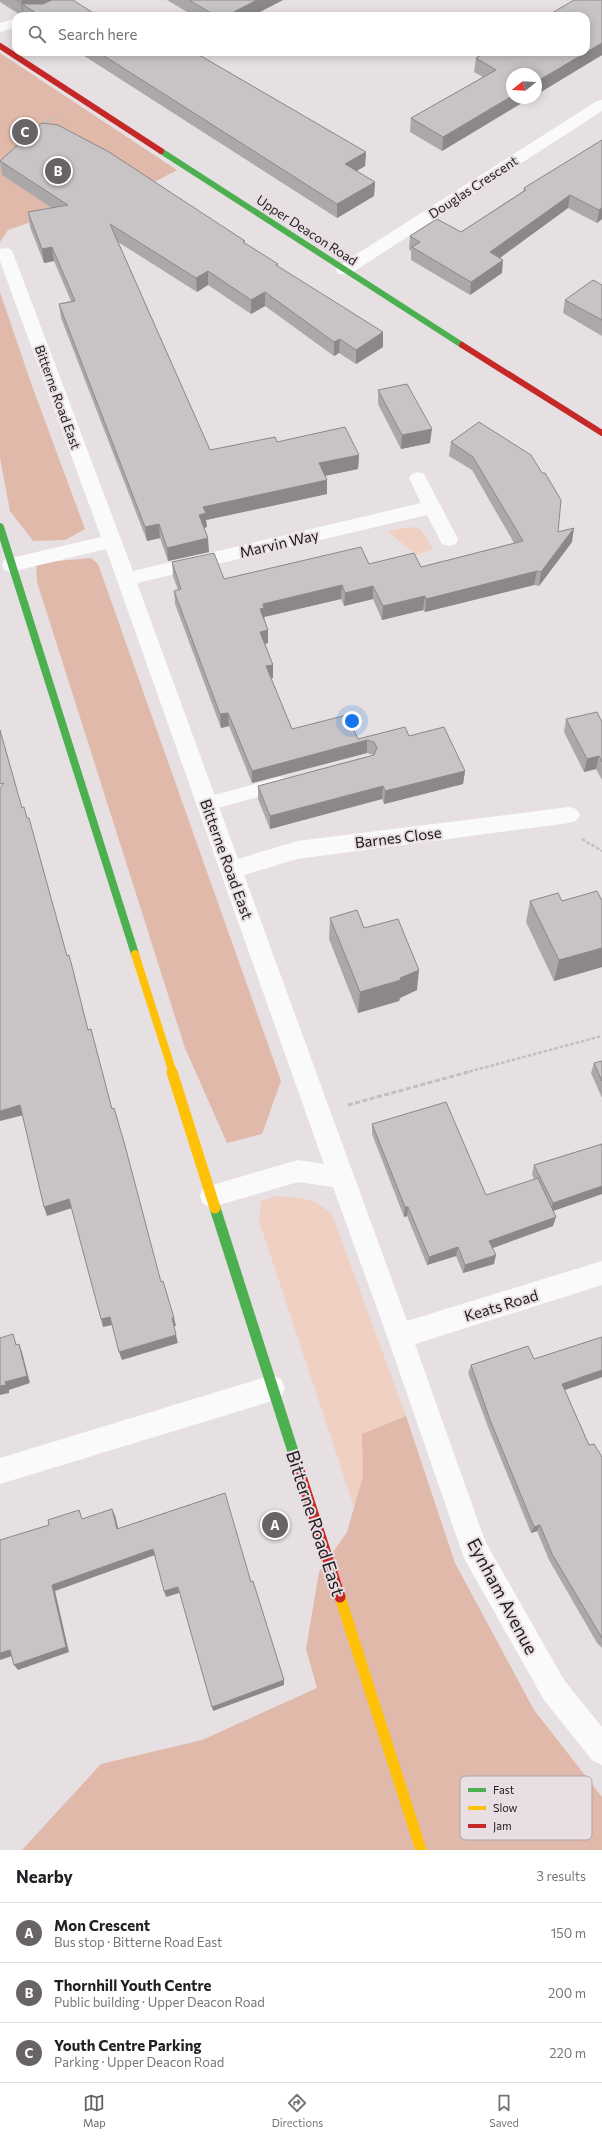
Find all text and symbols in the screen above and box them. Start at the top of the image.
search box [12,12,590,56]
icon: search [26,23,48,45]
text: Search here [58,25,137,43]
north arrow [506,68,542,104]
pin: C [12,117,38,147]
street label: Douglas Crescent [426,152,520,222]
pin: B [45,156,71,186]
street label: Upper Deacon Road [254,191,360,269]
street label: Bitterne Road East [32,343,84,451]
street label: Marvin Way [238,525,321,561]
your location [342,711,362,731]
street label: Bitterne Road East [197,796,257,922]
street label: Barnes Close [354,823,443,851]
street label: Keats Road [462,1285,540,1325]
street label: Bitterne Road East [282,1447,350,1599]
pin: A [262,1510,288,1540]
street label: Eynham Avenue [463,1534,543,1658]
legend [460,1776,592,1840]
text: Fast [493,1783,515,1796]
text: Slow [493,1801,518,1814]
text: Jam [493,1819,512,1833]
text: Nearby [16,1866,73,1887]
text: 3 results [537,1868,586,1884]
text: Mon Crescent [54,1916,150,1934]
text: A [24,1925,34,1941]
text: 150 m [551,1925,586,1941]
text: Bus stop · Bitterne Road East [54,1934,222,1950]
text: Thornhill Youth Centre [54,1976,211,1994]
text: B [25,1985,33,2001]
text: 200 m [548,1985,586,2001]
text: Public building · Upper Deacon Road [54,1994,265,2010]
text: Youth Centre Parking [54,2036,202,2054]
text: C [25,2045,33,2061]
text: 220 m [549,2045,586,2061]
text: Parking · Upper Deacon Road [54,2054,224,2070]
tab: Map [83,2092,106,2129]
tab: Directions [272,2092,323,2129]
tab: Saved [489,2092,519,2129]

